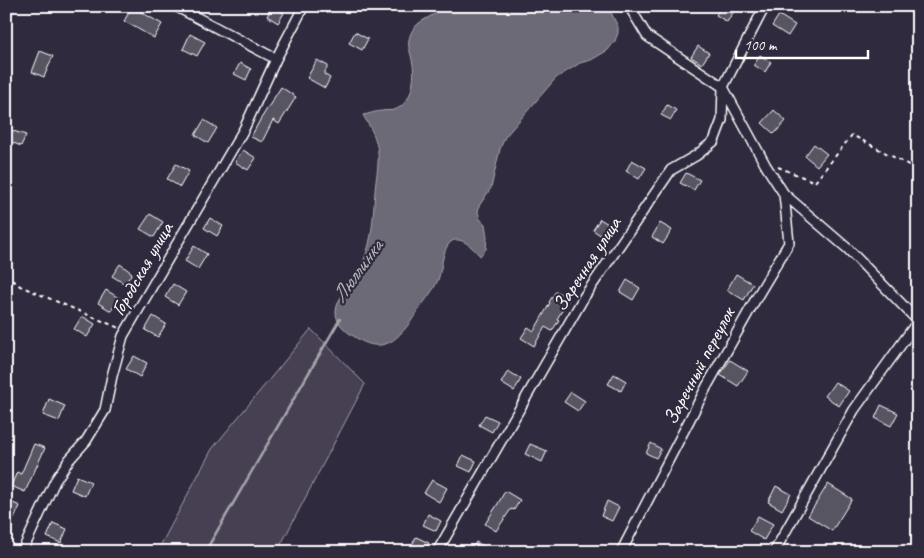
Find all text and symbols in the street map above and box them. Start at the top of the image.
scale bar [736,28,869,60]
text: 100 m [744,36,778,55]
street label: Заречная улица [547,211,627,316]
street label: Городская улица [105,217,179,320]
water label: Люллинка [325,233,390,308]
street label: Заречный переулок [658,302,741,429]

